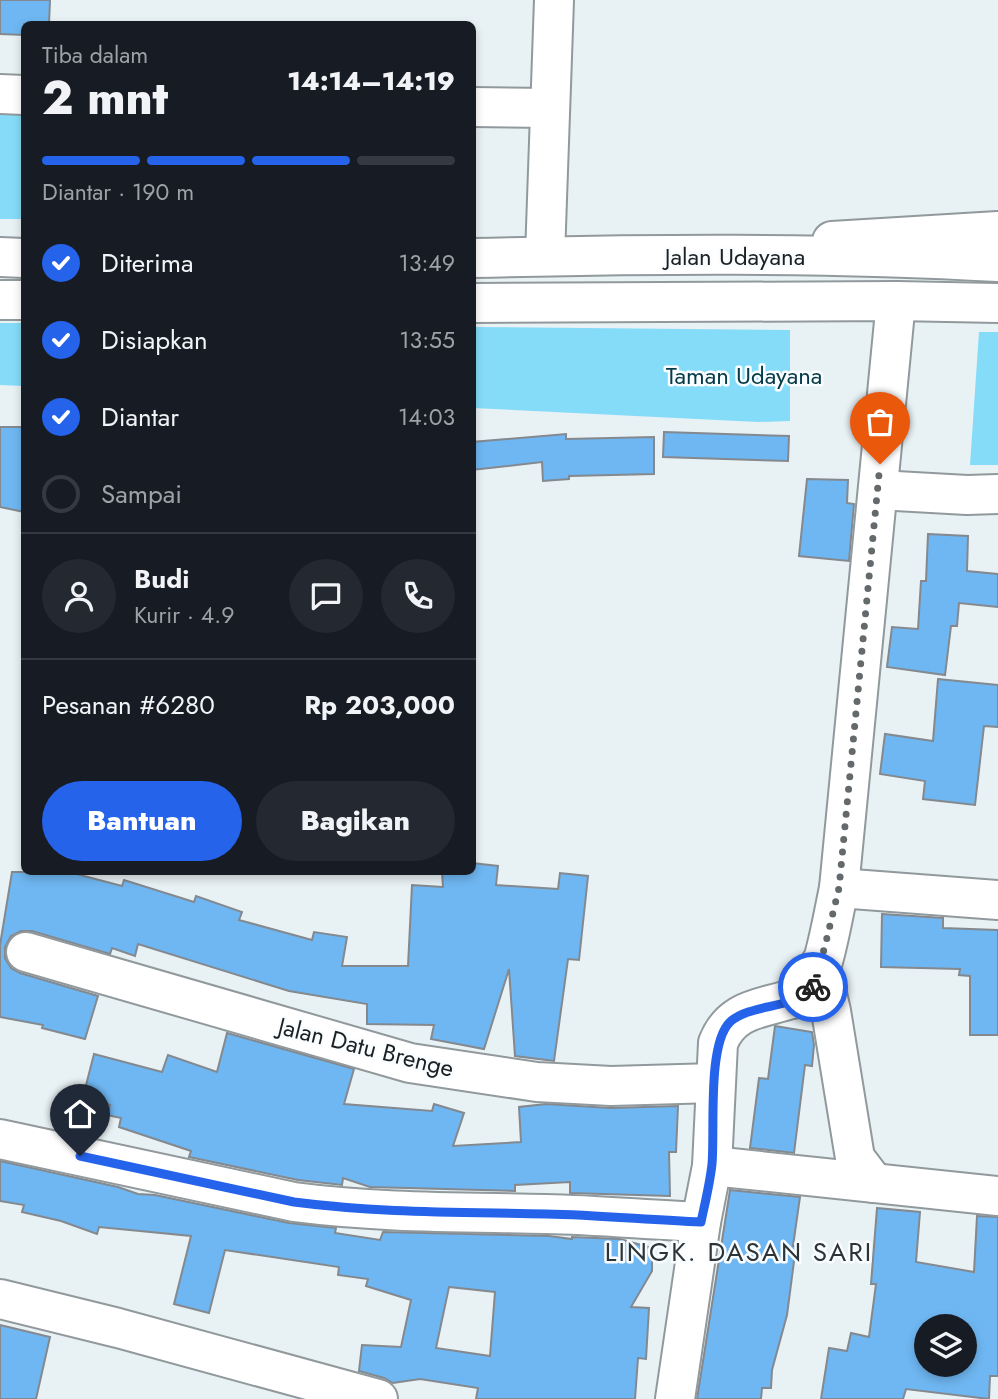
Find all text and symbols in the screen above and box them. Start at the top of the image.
text: Tiba dalam [42,38,148,72]
text: 14:14–14:19 [287,62,455,100]
text: 2 mnt [42,65,168,131]
text: Diantar · 190 m [42,175,194,209]
street label: Jalan Udayana [662,239,805,274]
icon: check [42,244,80,282]
text: Diterima [101,244,194,282]
text: 13:49 [399,246,455,280]
icon: check [42,321,80,359]
text: Disiapkan [101,321,208,359]
text: 13:55 [399,323,455,357]
park label: Taman Udayana [666,358,822,393]
pin [850,392,910,464]
icon: check [42,398,80,436]
text: Diantar [101,398,179,436]
text: 14:03 [398,400,455,434]
icon: bag [861,403,899,441]
text: Sampai [101,475,182,513]
button: person [42,559,116,633]
button: chat [289,559,363,633]
button: phone [381,559,455,633]
text: Budi [134,560,189,598]
text: Kurir · 4.9 [134,598,234,632]
text: Pesanan #6280 [42,686,215,724]
text: Rp 203,000 [304,686,455,724]
button: Bantuan [42,781,242,861]
button: Bagikan [256,781,455,861]
courier [778,952,848,1022]
icon: bike [794,968,832,1006]
street label: Jalan Datu Brenge [272,1008,457,1086]
pin [50,1084,110,1156]
icon: home [61,1095,99,1133]
district label: LINGK. DASAN SARI [605,1233,873,1271]
map controls [914,1314,977,1377]
button: layers [914,1314,977,1377]

